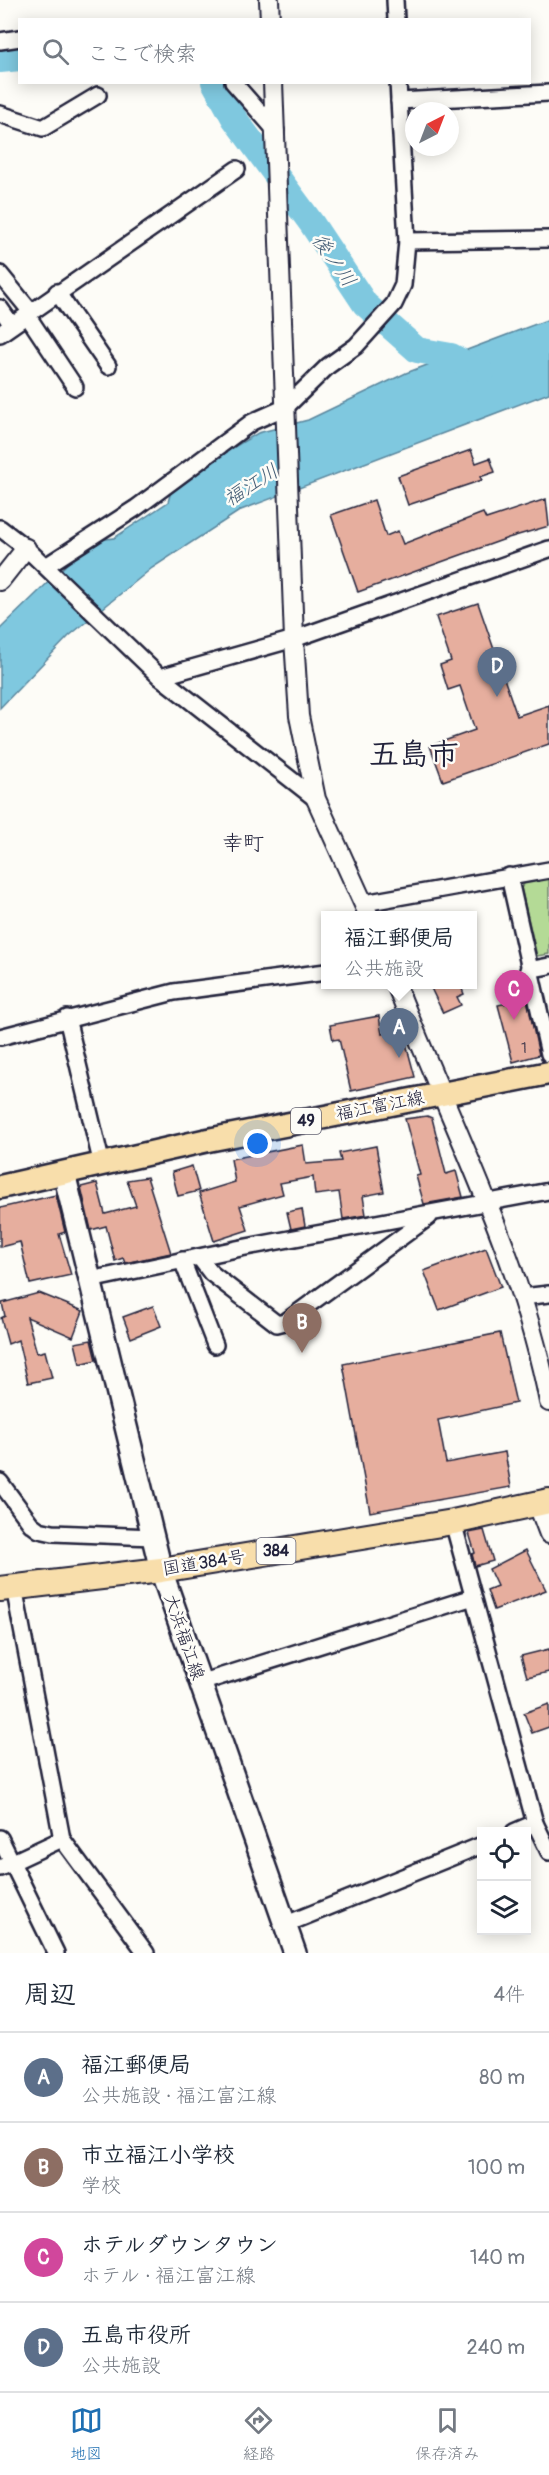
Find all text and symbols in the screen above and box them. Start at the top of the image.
search box [18,18,531,84]
icon: search [39,35,72,68]
text: ここで検索 [87,40,197,68]
north arrow [405,102,459,156]
water label: 後ノ川 [307,228,361,292]
water label: 福江川 [219,459,283,511]
pin: D [478,648,516,697]
district label: 五島市 [369,736,459,773]
district label: 幸町 [222,830,264,857]
popup [321,911,477,989]
text: 福江郵便局 [344,924,454,952]
text: 公共施設 [344,956,424,981]
pin: C [494,970,534,1020]
pin: A [380,1008,418,1058]
house number: 1 [521,1039,527,1058]
street label: 福江富江線 [334,1086,426,1126]
road number: 49 [291,1108,321,1134]
your location [243,1129,272,1158]
pin: B [282,1304,322,1353]
road number: 384 [256,1538,296,1564]
street label: 国道384号 [161,1545,247,1581]
street label: 大浜福江線 [158,1591,210,1683]
map controls [477,1827,531,1935]
button: locate [477,1827,531,1881]
button: layers [477,1881,531,1935]
text: 周辺 [24,1979,76,2011]
text: 4件 [493,1982,525,2007]
text: 福江郵便局 [81,2051,191,2079]
text: A [37,2065,50,2090]
text: 80 m [479,2065,525,2090]
text: 公共施設 · 福江富江線 [81,2083,276,2108]
text: 市立福江小学校 [81,2141,235,2169]
text: B [38,2155,49,2180]
text: 100 m [468,2155,525,2180]
text: 学校 [81,2173,121,2198]
text: ホテルダウンタウン [81,2231,278,2259]
text: C [37,2245,50,2270]
text: 140 m [470,2245,525,2270]
text: ホテル · 福江富江線 [81,2263,255,2288]
text: 五島市役所 [81,2321,191,2349]
text: D [37,2335,50,2360]
text: 240 m [466,2335,525,2360]
text: 公共施設 [81,2353,161,2378]
tab: 地図 [70,2404,103,2464]
tab: 経路 [242,2404,275,2464]
tab: 保存済み [415,2404,479,2464]

